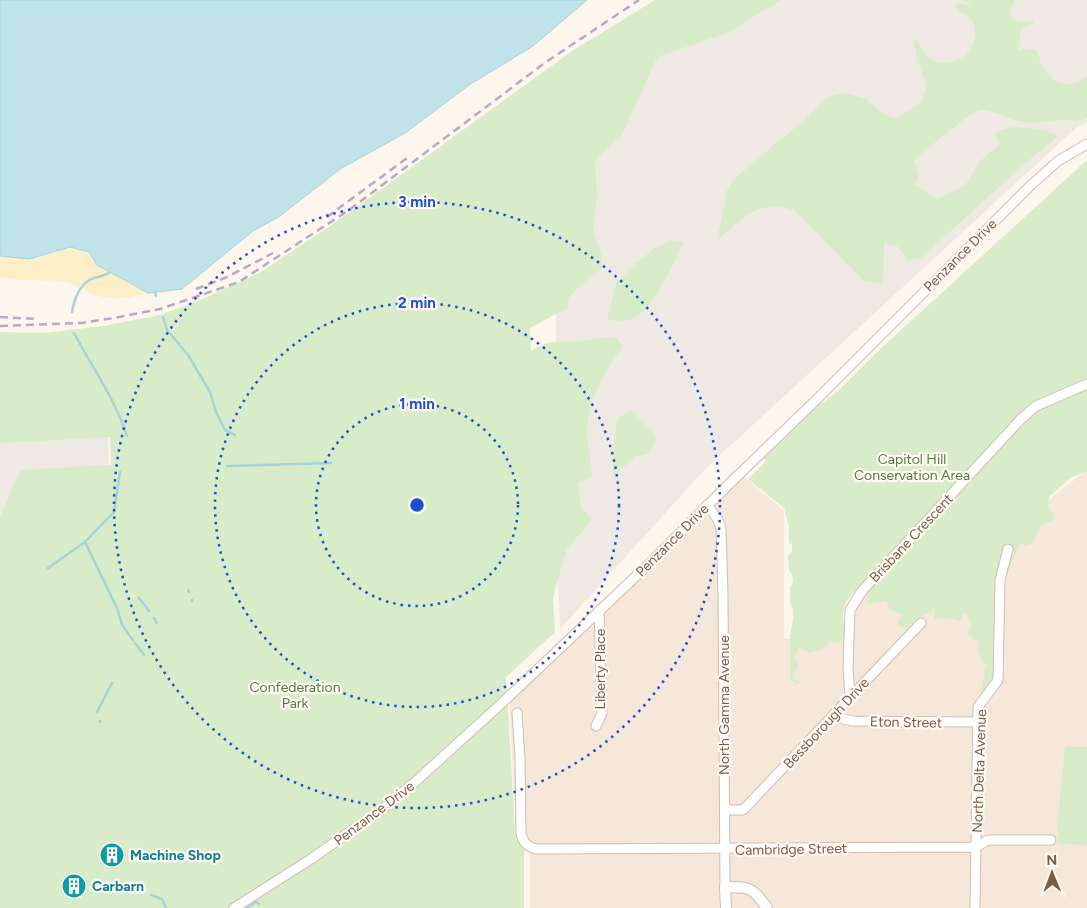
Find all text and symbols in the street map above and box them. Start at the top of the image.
text: 3 min [398,193,436,211]
street label: Penzance Drive [920,215,1001,295]
text: 2 min [398,294,436,312]
text: 1 min [399,395,435,413]
park label: Capitol Hill Conservation Area [854,451,970,484]
street label: Brisbane Crescent [866,491,957,586]
centre of rings [408,496,426,514]
street label: Penzance Drive [632,500,713,580]
street label: Liberty Place [592,628,609,709]
street label: North Gamma Avenue [716,635,733,775]
street label: Bessborough Drive [780,674,873,772]
park label: Confederation Park [250,679,341,712]
street label: North Delta Avenue [969,709,990,833]
street label: Eton Street [870,713,942,732]
street label: Penzance Drive [331,777,418,849]
street label: Cambridge Street [735,840,847,859]
building icon: Machine Shop [99,842,125,868]
place label: Machine Shop [130,847,221,864]
north arrow [1027,848,1077,898]
text: N [1046,852,1057,869]
building icon: Carbarn [61,873,87,899]
place label: Carbarn [92,878,144,895]

